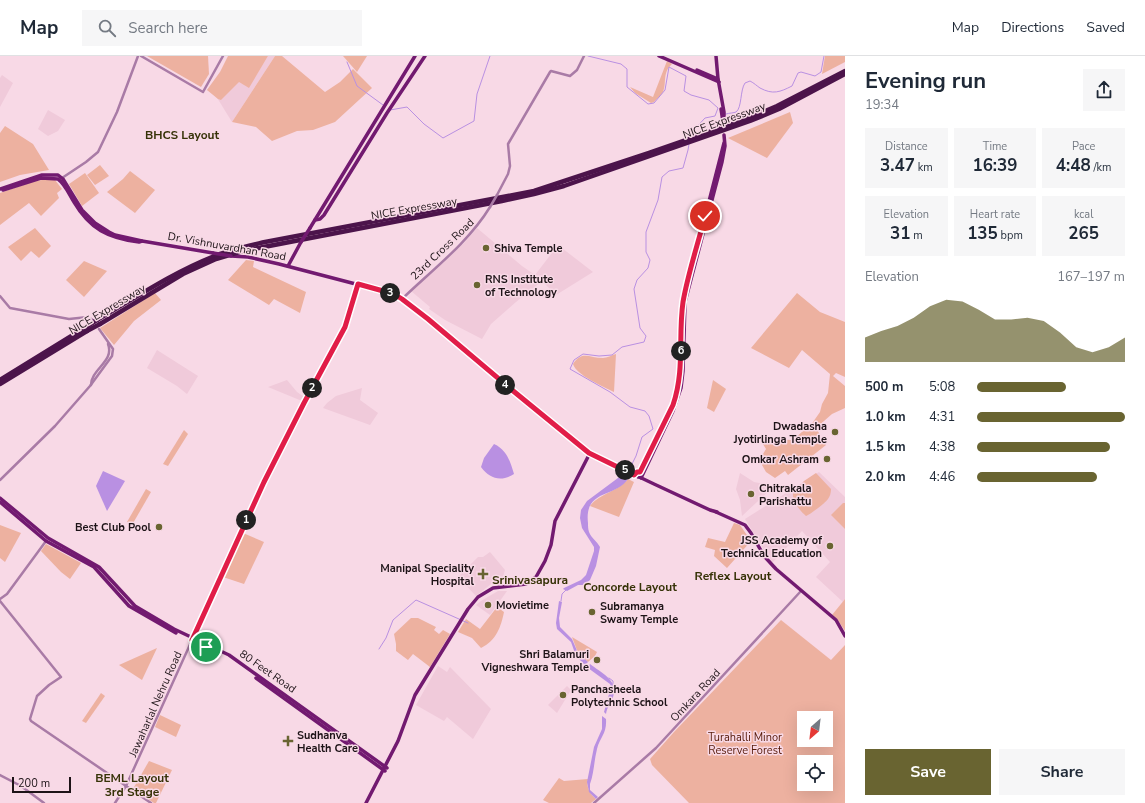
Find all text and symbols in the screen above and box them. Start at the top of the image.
search box [82,10,362,46]
text: Map [20,15,58,41]
icon: search [96,17,118,39]
text: Search here [128,18,208,38]
text: Map [952,18,979,37]
text: Directions [1001,18,1064,37]
text: Saved [1086,18,1125,37]
text: Evening run [865,66,986,96]
button: share [1083,69,1125,111]
text: 19:34 [865,96,899,114]
street label: NICE Expressway [681,98,768,142]
district label: BHCS Layout [145,127,219,143]
text: Distance [885,139,928,154]
text: Time [983,139,1007,154]
text: Pace [1072,139,1095,154]
text: 3.47 [880,154,915,177]
text: 16:39 [972,154,1018,177]
text: 4:48 [1056,154,1091,177]
text: km [915,160,933,175]
text: /km [1091,160,1111,175]
street label: NICE Expressway [370,193,459,223]
pin [688,199,722,233]
icon: check [694,205,716,227]
text: Elevation [884,207,929,222]
text: Heart rate [970,207,1020,222]
text: kcal [1074,207,1093,222]
street label: 23rd Cross Road [407,215,477,283]
text: 31 [890,222,910,245]
text: 135 [967,222,998,245]
text: 265 [1068,222,1099,245]
text: m [910,228,923,243]
text: bpm [998,228,1023,243]
street label: Dr. Vishnuvardhan Road [167,229,287,264]
place label: Shiva Temple [494,241,562,256]
marker: Shiva Temple [481,243,491,253]
text: Elevation [865,268,919,286]
text: 167–197 m [1057,268,1125,286]
place label: RNS Institute of Technology [485,272,557,300]
street label: NICE Expressway [66,280,149,338]
marker: RNS Institute of Technology [472,280,482,290]
pin: 3 [380,283,400,303]
text: 3 [387,285,393,300]
pin: 6 [671,341,691,361]
text: 6 [678,343,684,358]
pin: 4 [495,375,515,395]
text: 4 [502,377,508,392]
pin: 2 [302,378,322,398]
text: 500 m [865,378,903,396]
text: 5:08 [929,378,955,396]
text: 2 [309,380,315,395]
text: 1.0 km [865,408,906,426]
text: 4:31 [929,408,955,426]
place label: Dwadasha Jyotirlinga Temple [733,419,827,447]
marker: Dwadasha Jyotirlinga Temple [830,427,840,437]
text: 1.5 km [865,438,906,456]
text: 4:38 [929,438,955,456]
place label: Omkar Ashram [742,452,819,467]
marker: Omkar Ashram [822,454,832,464]
pin: 5 [615,460,635,480]
text: 5 [622,462,628,477]
text: 2.0 km [865,468,906,486]
text: 4:46 [929,468,955,486]
place label: Chitrakala Parishattu [759,481,812,509]
marker: Chitrakala Parishattu [746,489,756,499]
pin: 1 [236,510,256,530]
text: 1 [243,512,249,527]
place label: Best Club Pool [75,520,151,535]
marker: Best Club Pool [154,522,164,532]
place label: JSS Academy of Technical Education [721,533,823,561]
marker: JSS Academy of Technical Education [825,541,835,551]
place label: Manipal Speciality Hospital [380,561,474,589]
marker: Manipal Speciality Hospital [477,568,489,580]
district label: Reflex Layout [695,568,772,584]
district label: Srinivasapura [492,572,568,588]
district label: Concorde Layout [583,579,677,595]
place label: Movietime [496,598,549,613]
place label: Subramanya Swamy Temple [600,599,678,627]
marker: Movietime [483,600,493,610]
marker: Subramanya Swamy Temple [587,607,597,617]
pin [189,630,223,664]
icon: arrive [195,636,217,658]
street label: 80 Feet Road [236,646,299,696]
place label: Shri Balamuri Vigneshwara Temple [480,647,589,675]
street label: Jawaharlal Nehru Road [125,649,186,760]
marker: Shri Balamuri Vigneshwara Temple [592,655,602,665]
street label: Omkara Road [667,666,724,725]
place label: Panchasheela Polytechnic School [571,682,668,710]
marker: Panchasheela Polytechnic School [558,690,568,700]
north arrow [797,711,833,747]
map controls [797,711,833,791]
place label: Sudhanva Health Care [297,728,358,756]
park label: Turahalli Minor Reserve Forest [708,730,782,758]
marker: Sudhanva Health Care [282,735,294,747]
button: Save [865,749,991,795]
button: Share [999,749,1125,795]
button: locate [797,755,833,791]
district label: BEML Layout 3rd Stage [95,770,169,800]
scale bar [12,775,71,794]
text: 200 m [18,776,50,791]

